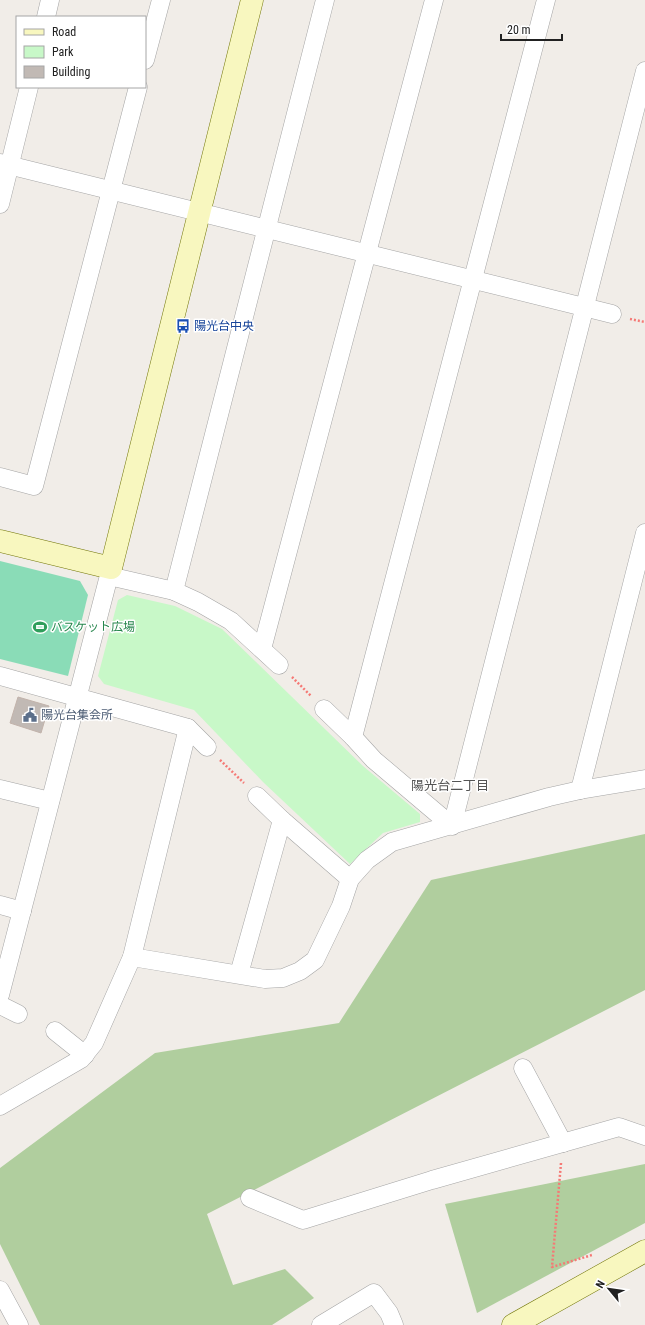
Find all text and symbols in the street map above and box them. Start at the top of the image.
legend [16,16,146,88]
scale bar [501,16,562,42]
text: 20 m [507,23,531,37]
text: Road [52,25,76,39]
text: Park [52,45,74,59]
text: Building [52,65,90,79]
bus stop icon: 陽光台中央 [175,318,191,334]
place label: 陽光台中央 [194,319,254,333]
sports icon: バスケット広場 [32,619,48,635]
place label: バスケット広場 [51,620,135,634]
public building icon: 陽光台集会所 [22,707,38,723]
place label: 陽光台集会所 [41,708,113,722]
district label: 陽光台二丁目 [411,778,489,793]
north arrow [589,1269,629,1309]
text: N [593,1278,608,1290]

